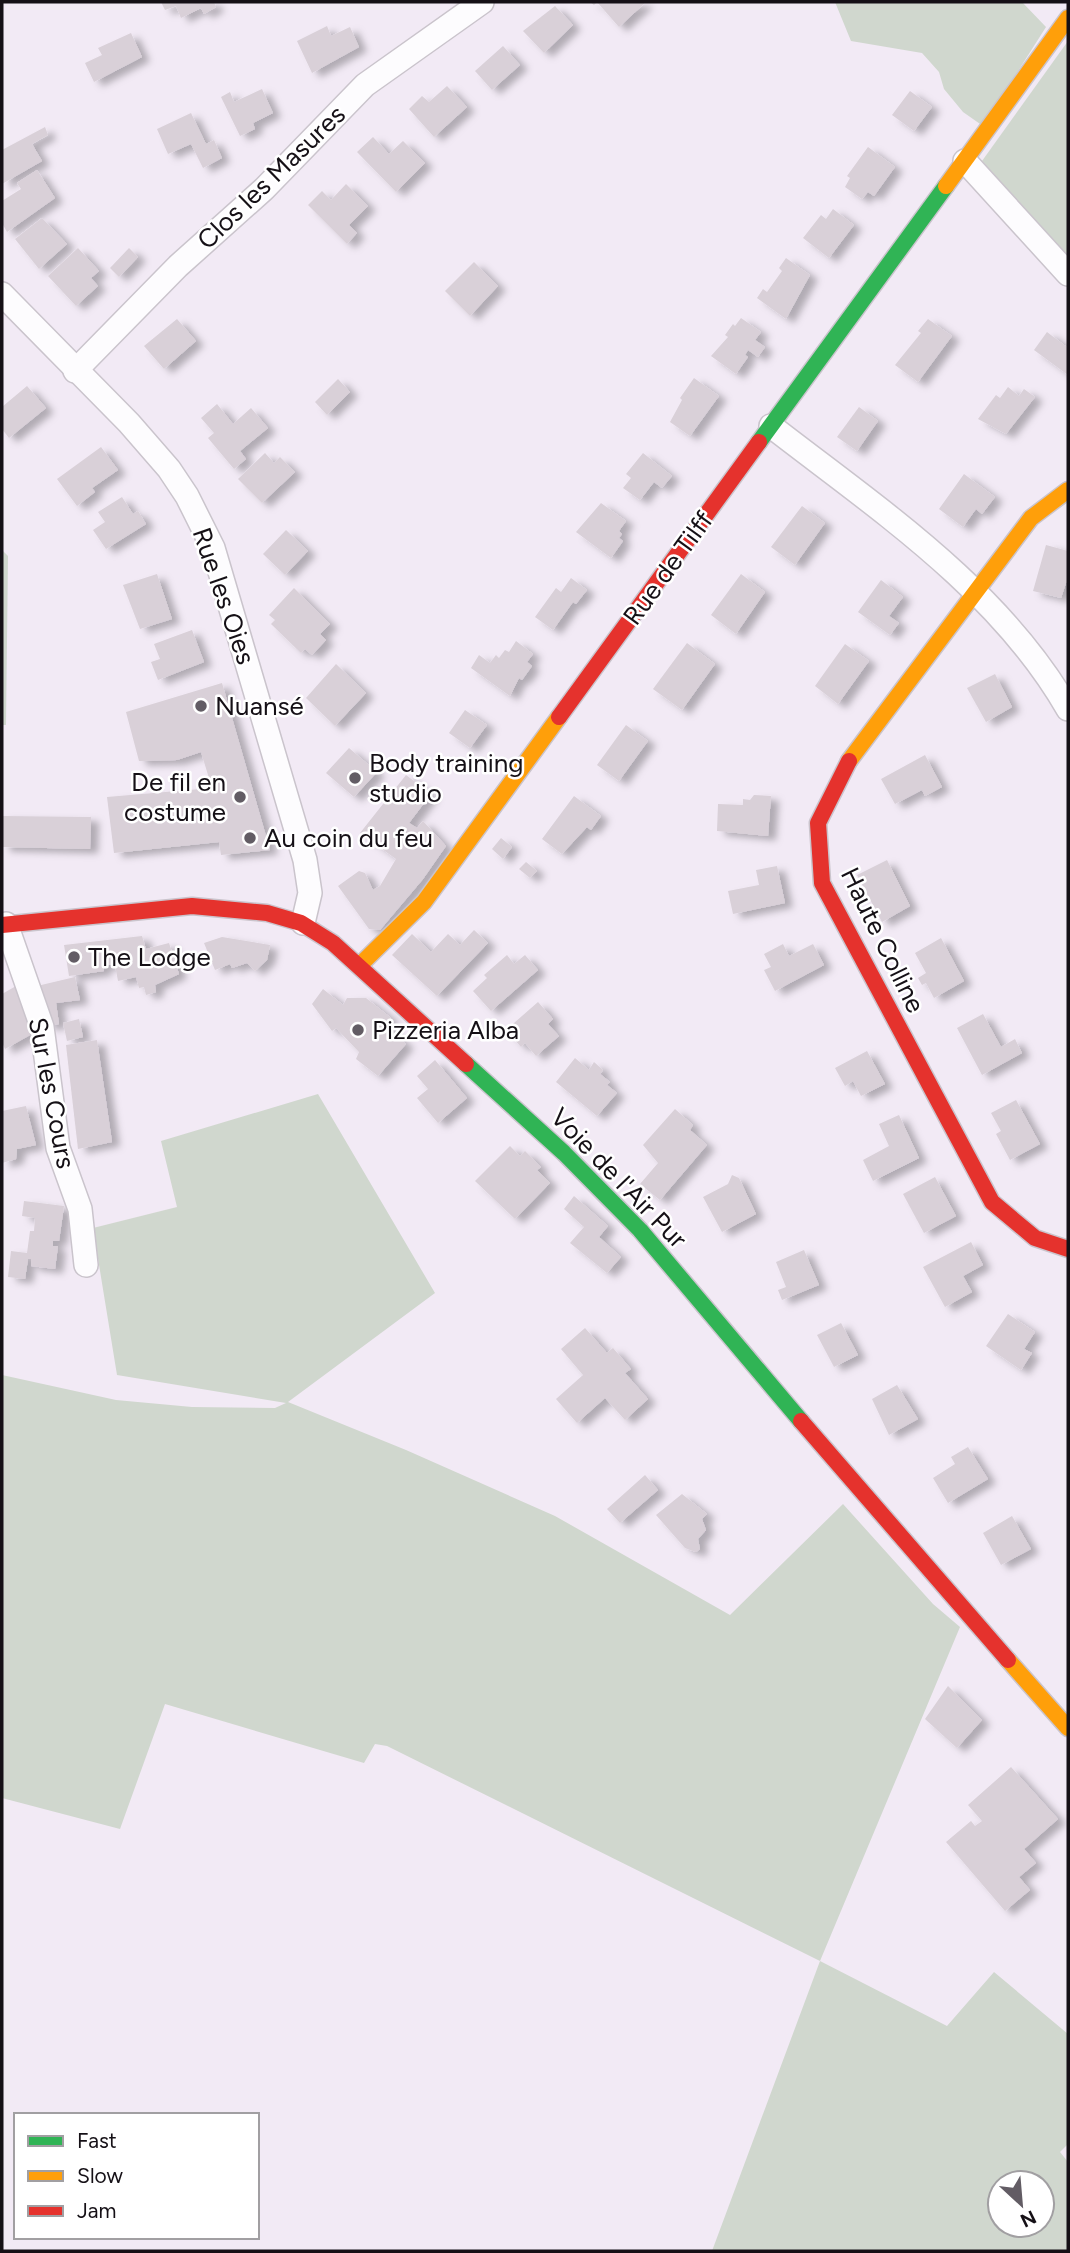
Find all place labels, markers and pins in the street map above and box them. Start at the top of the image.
place label: Nuansé [215,690,304,722]
marker: Nuansé [193,698,209,714]
place label: Body training studio [369,747,524,809]
place label: De fil en costume [124,766,226,828]
marker: Body training studio [347,770,363,786]
marker: De fil en costume [232,789,248,805]
place label: Au coin du feu [264,822,433,854]
marker: Au coin du feu [242,830,258,846]
place label: The Lodge [88,941,211,973]
marker: The Lodge [66,949,82,965]
place label: Pizzeria Alba [372,1014,519,1046]
marker: Pizzeria Alba [350,1022,366,1038]

